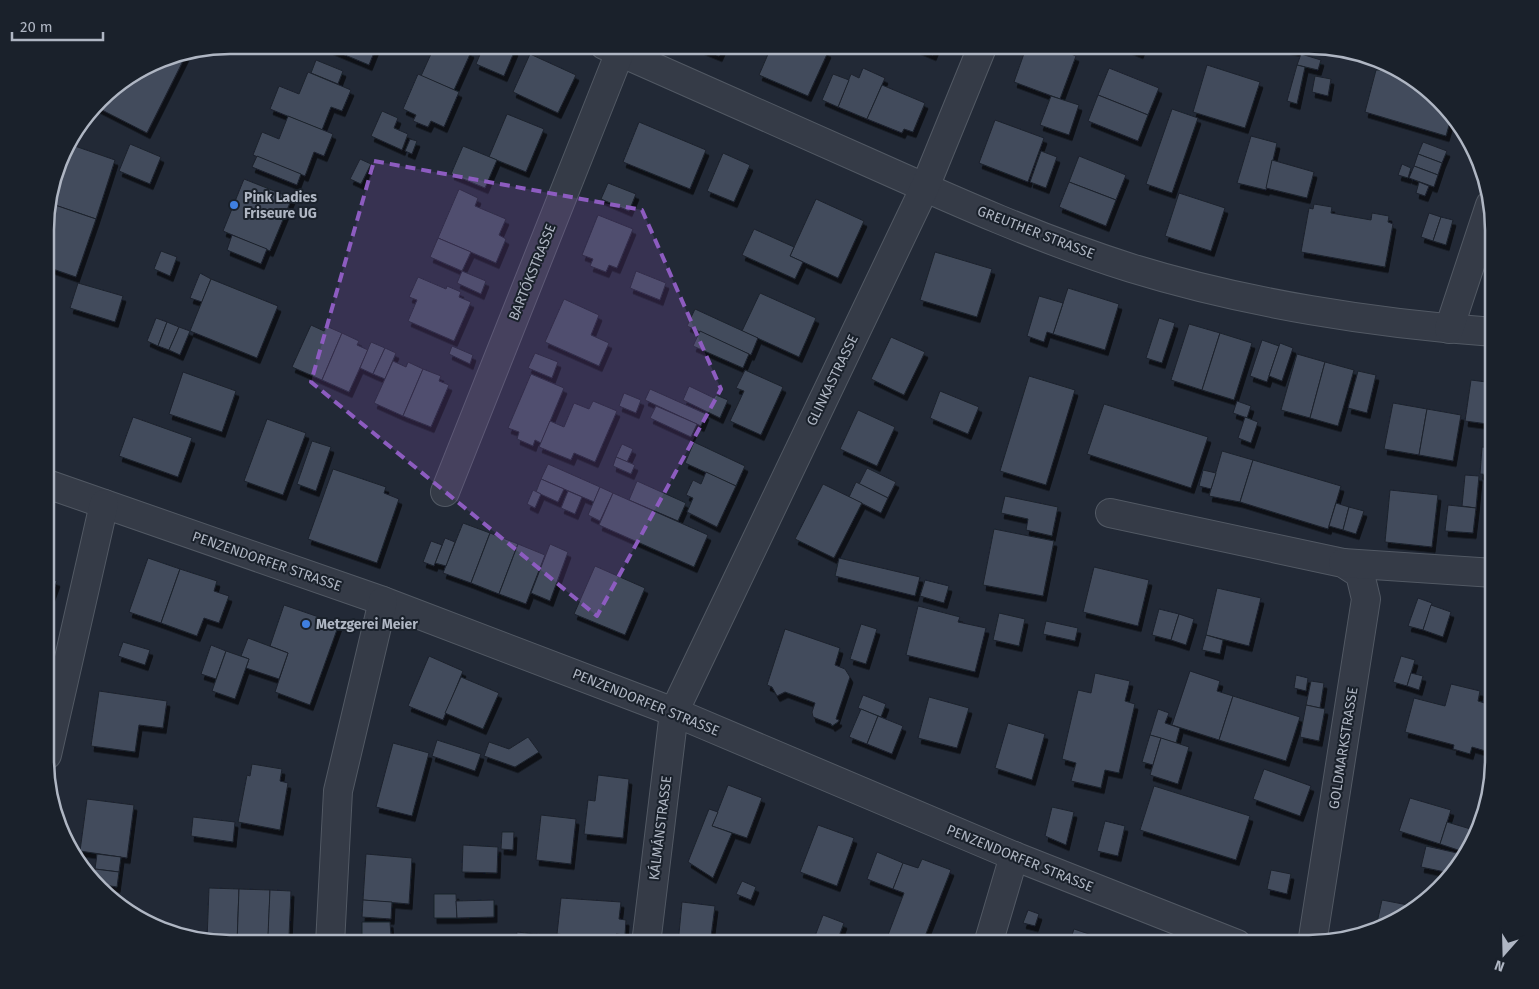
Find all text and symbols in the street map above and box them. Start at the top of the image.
scale bar [12,10,104,42]
text: 20 m [20,18,53,36]
place label: Pink Ladies Friseure UG [244,189,317,222]
marker: Pink Ladies Friseure UG [228,199,240,211]
street label: GREUTHER STRASSE [975,202,1097,263]
street label: BARTÓKSTRASSE [504,221,560,323]
street label: GLINKASTRASSE [803,332,862,429]
street label: PENZENDORFER STRASSE [190,528,344,595]
place label: Metzgerei Meier [316,616,418,633]
marker: Metzgerei Meier [300,618,312,630]
street label: PENZENDORFER STRASSE [570,665,722,740]
street label: GOLDMARKSTRASSE [1325,686,1362,810]
street label: KÁLMÁNSTRASSE [645,775,675,881]
street label: PENZENDORFER STRASSE [944,821,1096,896]
north arrow [1479,929,1529,979]
text: N [1492,956,1507,975]

